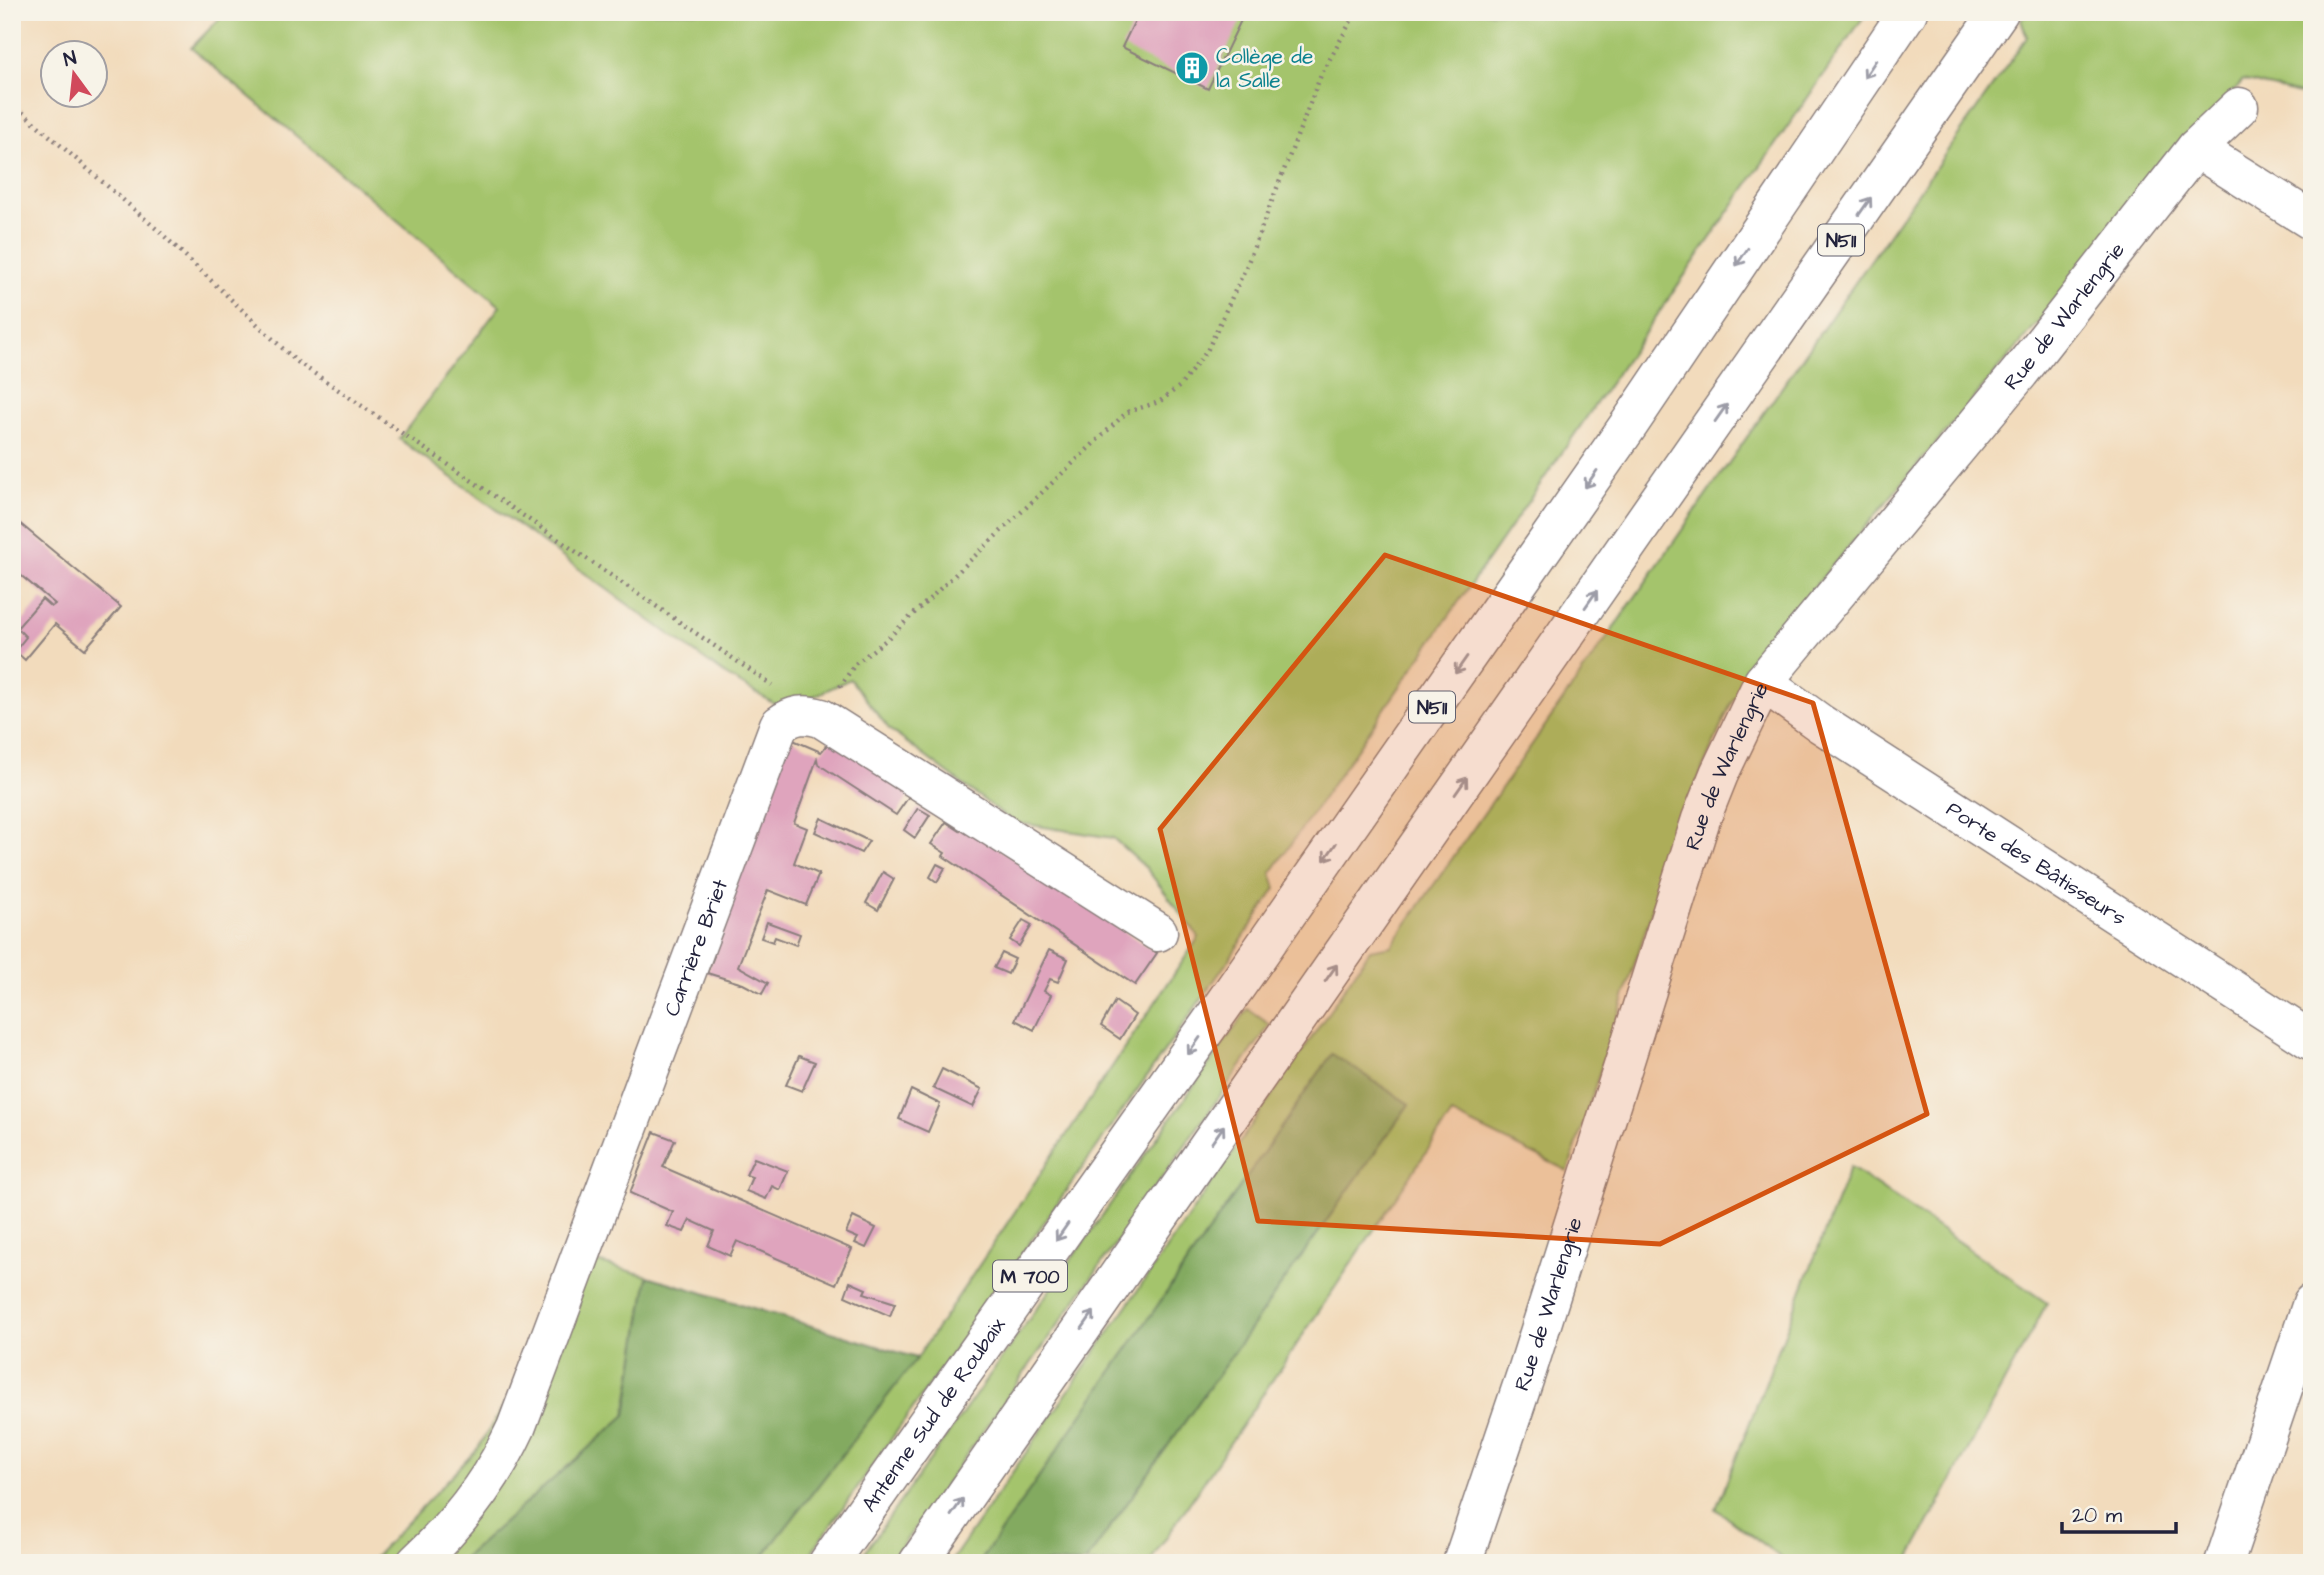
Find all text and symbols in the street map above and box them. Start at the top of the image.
north arrow [38,38,108,108]
place label: Collège de la Salle [1216,42,1313,95]
text: N [61,44,79,74]
building icon: Collège de la Salle [1173,49,1211,87]
one-way arrow [1863,59,1877,78]
one-way arrow [1858,196,1872,216]
road number: N511 [1818,224,1864,256]
street label: Rue de Warlengrie [1997,236,2132,396]
one-way arrow [1735,247,1749,266]
one-way arrow [1714,404,1728,423]
one-way arrow [1584,468,1598,488]
one-way arrow [1584,590,1598,609]
one-way arrow [1454,655,1468,674]
street label: Rue de Warlengrie [1678,678,1776,854]
road number: N511 [1409,692,1455,722]
one-way arrow [1454,777,1468,796]
street label: Porte des Bâtisseurs [1941,795,2132,932]
one-way arrow [1323,841,1337,861]
street label: Carrière Briet [657,875,735,1020]
one-way arrow [1324,964,1338,983]
one-way arrow [1186,1036,1201,1055]
one-way arrow [1211,1125,1225,1144]
street label: Rue de Warlengrie [1507,1214,1590,1395]
one-way arrow [1055,1222,1069,1241]
road number: M 700 [993,1260,1067,1292]
one-way arrow [1081,1311,1095,1330]
street label: Antenne Sud de Roubaix [855,1312,1012,1518]
scale bar [2062,1491,2175,1535]
one-way arrow [950,1498,964,1517]
text: 20 m [2072,1501,2123,1530]

